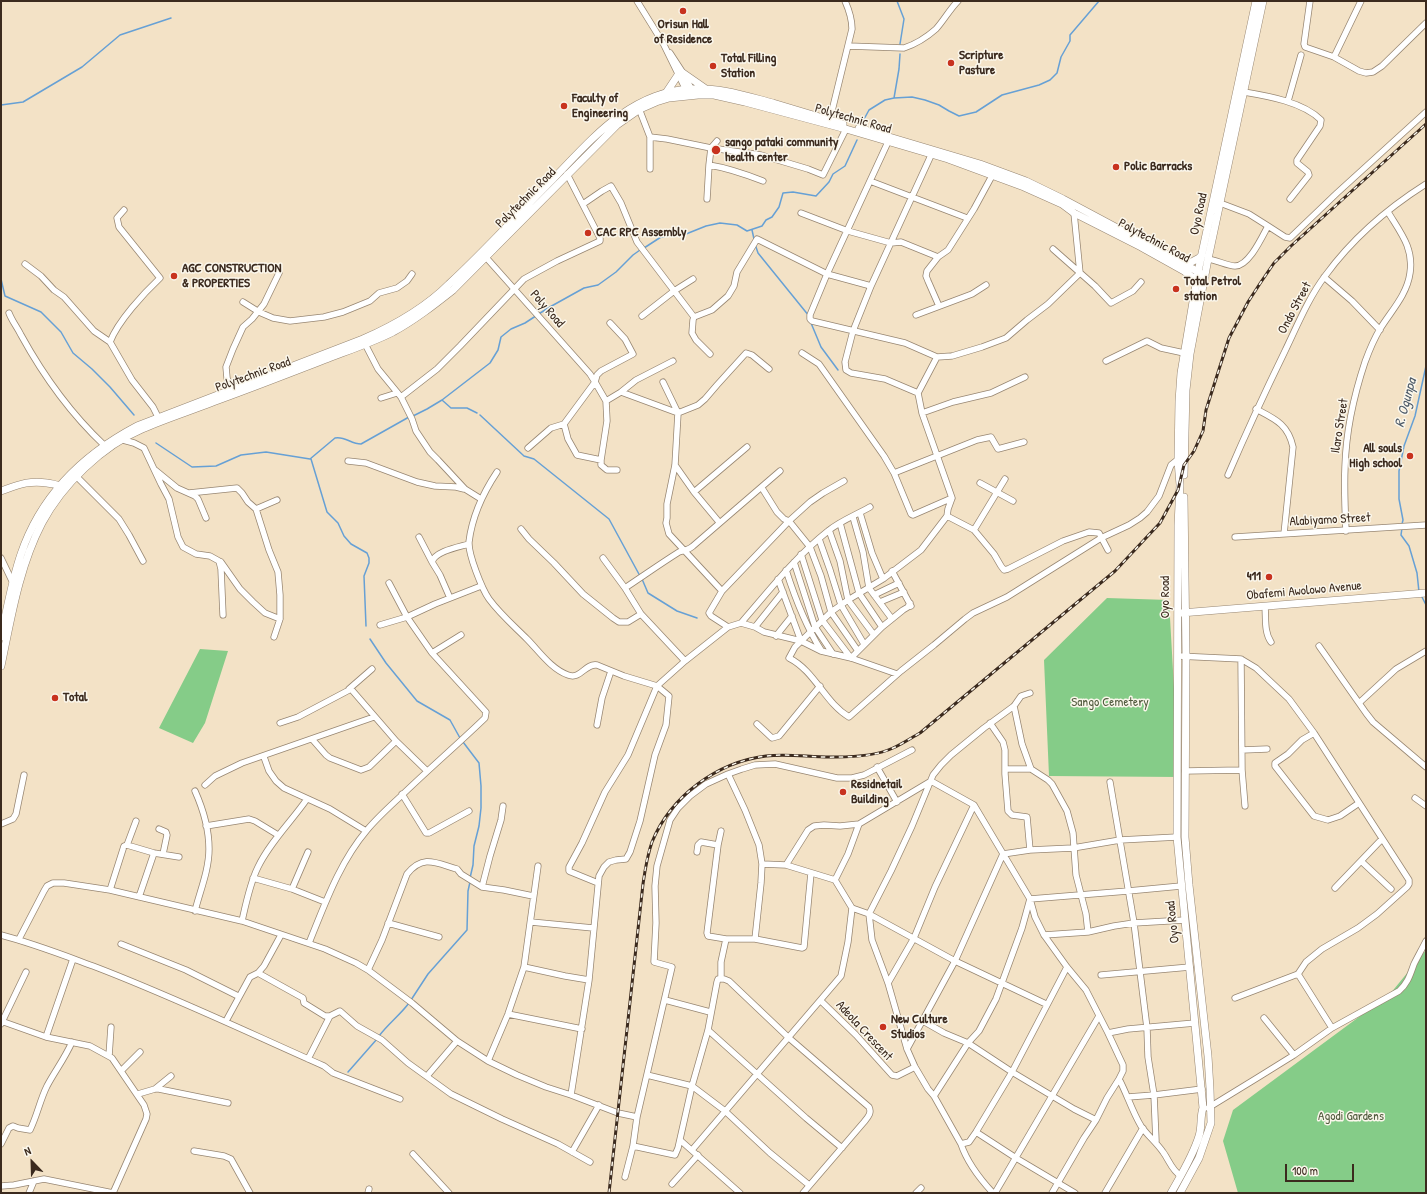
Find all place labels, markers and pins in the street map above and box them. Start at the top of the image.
marker: Orisun Hall of Residence [678,6,688,16]
place label: Orisun Hall of Residence [654,17,712,48]
place label: Scripture Pasture [959,48,1003,79]
place label: Total Filling Station [721,51,776,82]
marker: Scripture Pasture [946,58,956,68]
marker: Total Filling Station [708,61,718,71]
place label: Faculty of Engineering [572,91,628,122]
marker: Faculty of Engineering [559,101,569,111]
place label: sango pataki community health center [725,135,838,166]
marker: sango pataki community health center [710,144,722,156]
place label: Polic Barracks [1124,159,1192,175]
marker: Polic Barracks [1111,162,1121,172]
place label: CAC RPC Assembly [596,225,687,241]
marker: CAC RPC Assembly [583,228,593,238]
place label: AGC CONSTRUCTION & PROPERTIES [182,261,281,292]
marker: AGC CONSTRUCTION & PROPERTIES [169,271,179,281]
place label: Total Petrol station [1184,274,1241,305]
marker: Total Petrol station [1171,284,1181,294]
place label: All souls High school [1349,441,1402,472]
marker: All souls High school [1405,451,1415,461]
place label: 411 [1247,569,1261,585]
marker: 411 [1264,572,1274,582]
place label: Total [63,690,87,706]
marker: Total [50,693,60,703]
place label: Residnetail Building [851,777,902,808]
marker: Residnetail Building [838,787,848,797]
place label: New Culture Studios [891,1012,948,1043]
marker: New Culture Studios [878,1022,888,1032]

